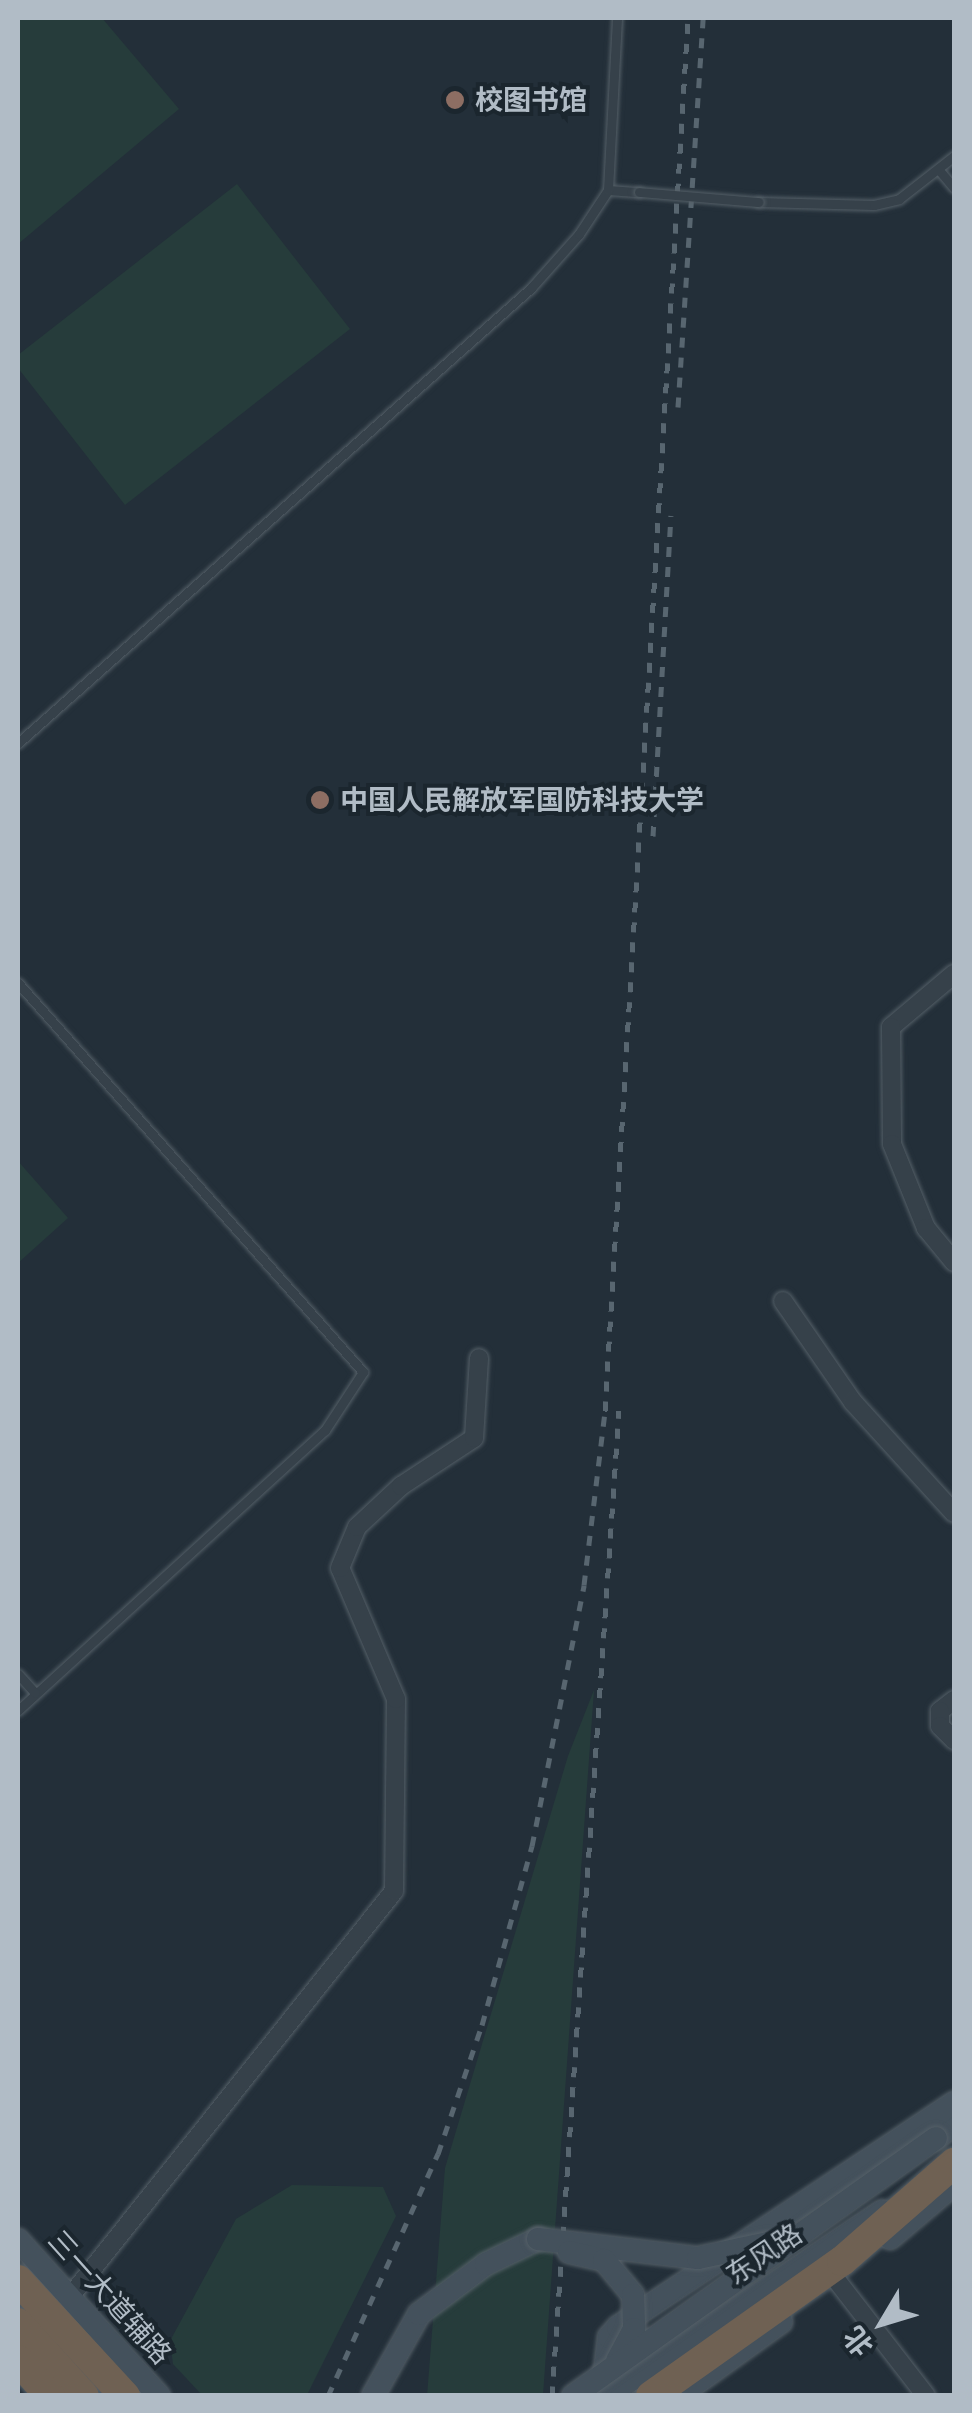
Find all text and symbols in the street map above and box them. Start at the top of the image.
place label: 校图书馆 [475,83,587,117]
marker: 校图书馆 [444,89,466,111]
place label: 中国人民解放军国防科技大学 [340,783,704,817]
marker: 中国人民解放军国防科技大学 [309,789,331,811]
street label: 东风路 [720,2217,808,2291]
street label: 三一大道辅路 [41,2223,179,2371]
north arrow [832,2273,932,2373]
text: 北 [835,2319,881,2364]

